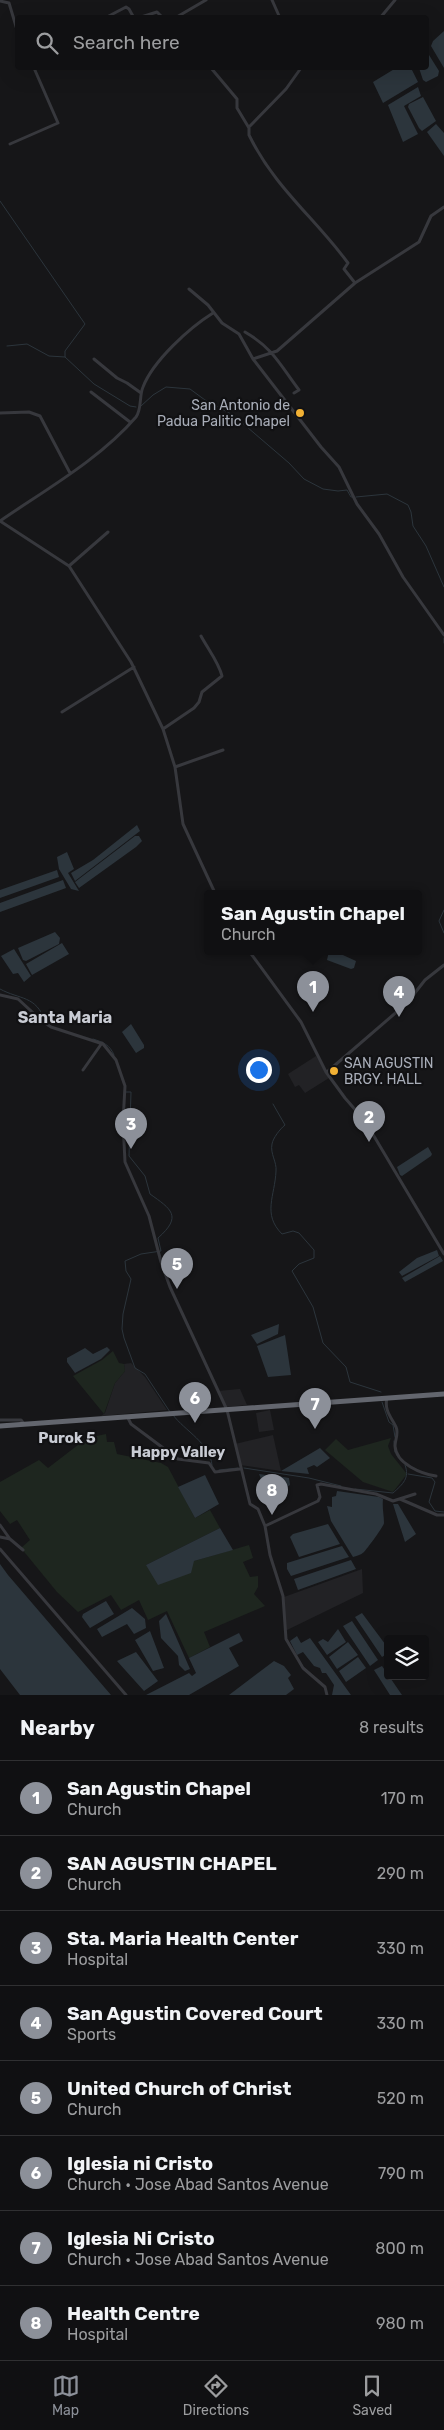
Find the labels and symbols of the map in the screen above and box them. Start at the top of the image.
place label: San Antonio de Padua Palitic Chapel [157,397,290,430]
marker: San Antonio de Padua Palitic Chapel [294,407,306,419]
pin: 1 [297,971,329,1012]
pin: 4 [383,976,415,1017]
district label: Santa Maria [18,1008,112,1027]
place label: SAN AGUSTIN BRGY. HALL [344,1055,434,1088]
your location [246,1057,272,1083]
marker: SAN AGUSTIN BRGY. HALL [328,1065,340,1077]
pin: 2 [353,1101,385,1142]
pin: 3 [115,1108,147,1149]
pin: 5 [161,1248,193,1289]
pin: 6 [179,1382,211,1423]
pin: 7 [299,1388,331,1429]
district label: Purok 5 [38,1429,96,1447]
district label: Happy Valley [131,1443,225,1461]
pin: 8 [256,1474,288,1515]

